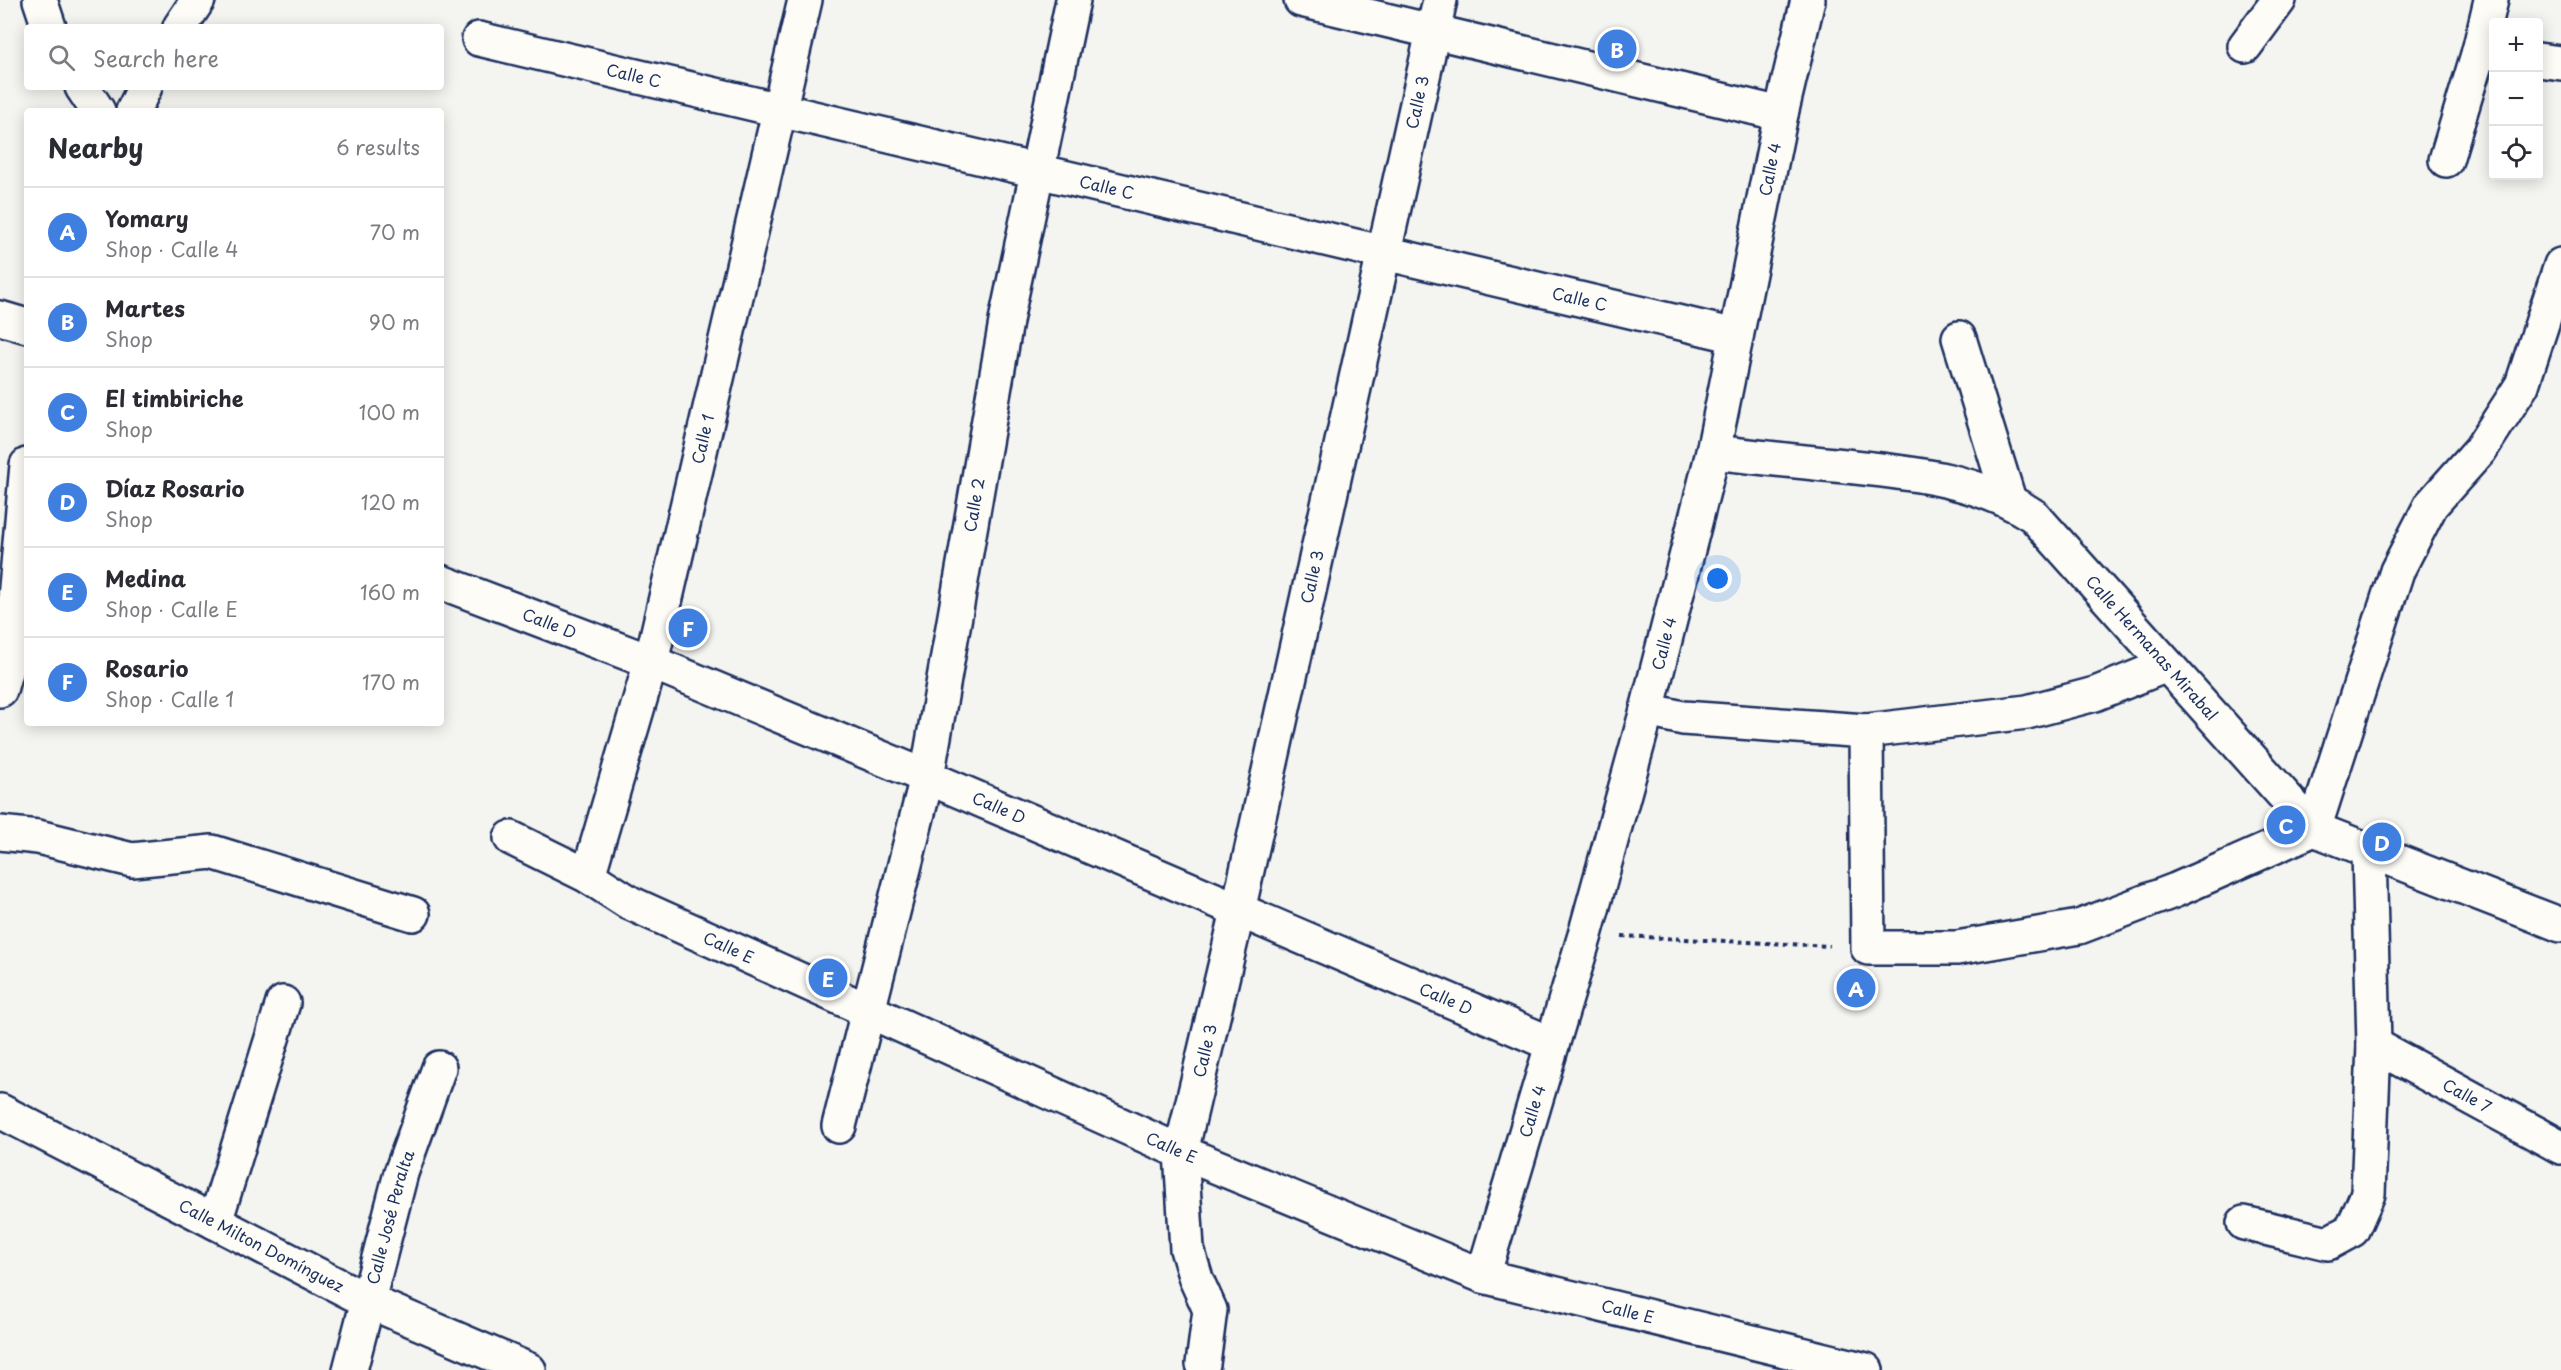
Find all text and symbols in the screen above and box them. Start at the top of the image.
map controls [2489,18,2543,180]
button: + [2489,18,2543,72]
search box [24,24,444,90]
pin: B [1598,26,1636,72]
icon: search [45,41,78,74]
text: Search here [93,41,219,74]
street label: Calle C [604,56,664,93]
button: − [2489,72,2543,126]
street label: Calle 3 [1399,73,1434,131]
button: locate [2489,126,2543,180]
text: Nearby [48,128,143,167]
text: 6 results [336,132,420,162]
street label: Calle 4 [1752,140,1786,198]
street label: Calle C [1077,168,1137,204]
text: Yomary [105,201,189,234]
text: A [60,217,75,247]
text: 70 m [370,217,420,247]
text: Shop · Calle 4 [105,234,238,264]
street label: Calle C [1550,280,1610,316]
text: Martes [105,291,185,324]
text: B [61,307,74,337]
text: 90 m [369,307,420,337]
text: Shop [105,324,153,354]
text: El timbiriche [105,381,244,414]
text: C [60,397,75,427]
text: 100 m [359,397,420,427]
street label: Calle 1 [684,411,719,466]
text: Shop [105,414,153,444]
text: Díaz Rosario [105,471,245,504]
street label: Calle 2 [957,476,990,534]
text: D [60,487,75,517]
text: 120 m [361,487,420,517]
text: Shop [105,504,153,534]
street label: Calle 3 [1294,548,1329,606]
text: Medina [105,561,186,594]
your location [1703,564,1732,593]
street label: Calle Hermanas Mirabal [2081,569,2224,725]
text: E [61,577,74,607]
text: 160 m [360,577,420,607]
text: Shop · Calle E [105,594,238,624]
street label: Calle D [519,601,580,644]
pin: F [668,606,708,650]
street label: Calle 4 [1645,614,1681,672]
text: Rosario [105,651,188,684]
text: F [62,667,73,697]
text: 170 m [362,667,420,697]
text: Shop · Calle 1 [105,684,234,714]
street label: Calle D [969,785,1030,829]
pin: C [2266,802,2306,848]
pin: D [2362,820,2402,864]
street label: Calle E [700,925,758,969]
pin: E [808,956,848,1000]
pin: A [1836,966,1876,1010]
street label: Calle D [1416,976,1477,1020]
street label: Calle 3 [1186,1021,1222,1080]
street label: Calle 7 [2439,1072,2496,1118]
street label: Calle 4 [1512,1082,1551,1140]
street label: Calle E [1143,1125,1201,1168]
street label: Calle José Peralta [360,1146,420,1287]
street label: Calle Milton Domínguez [175,1192,349,1298]
street label: Calle E [1599,1293,1657,1329]

